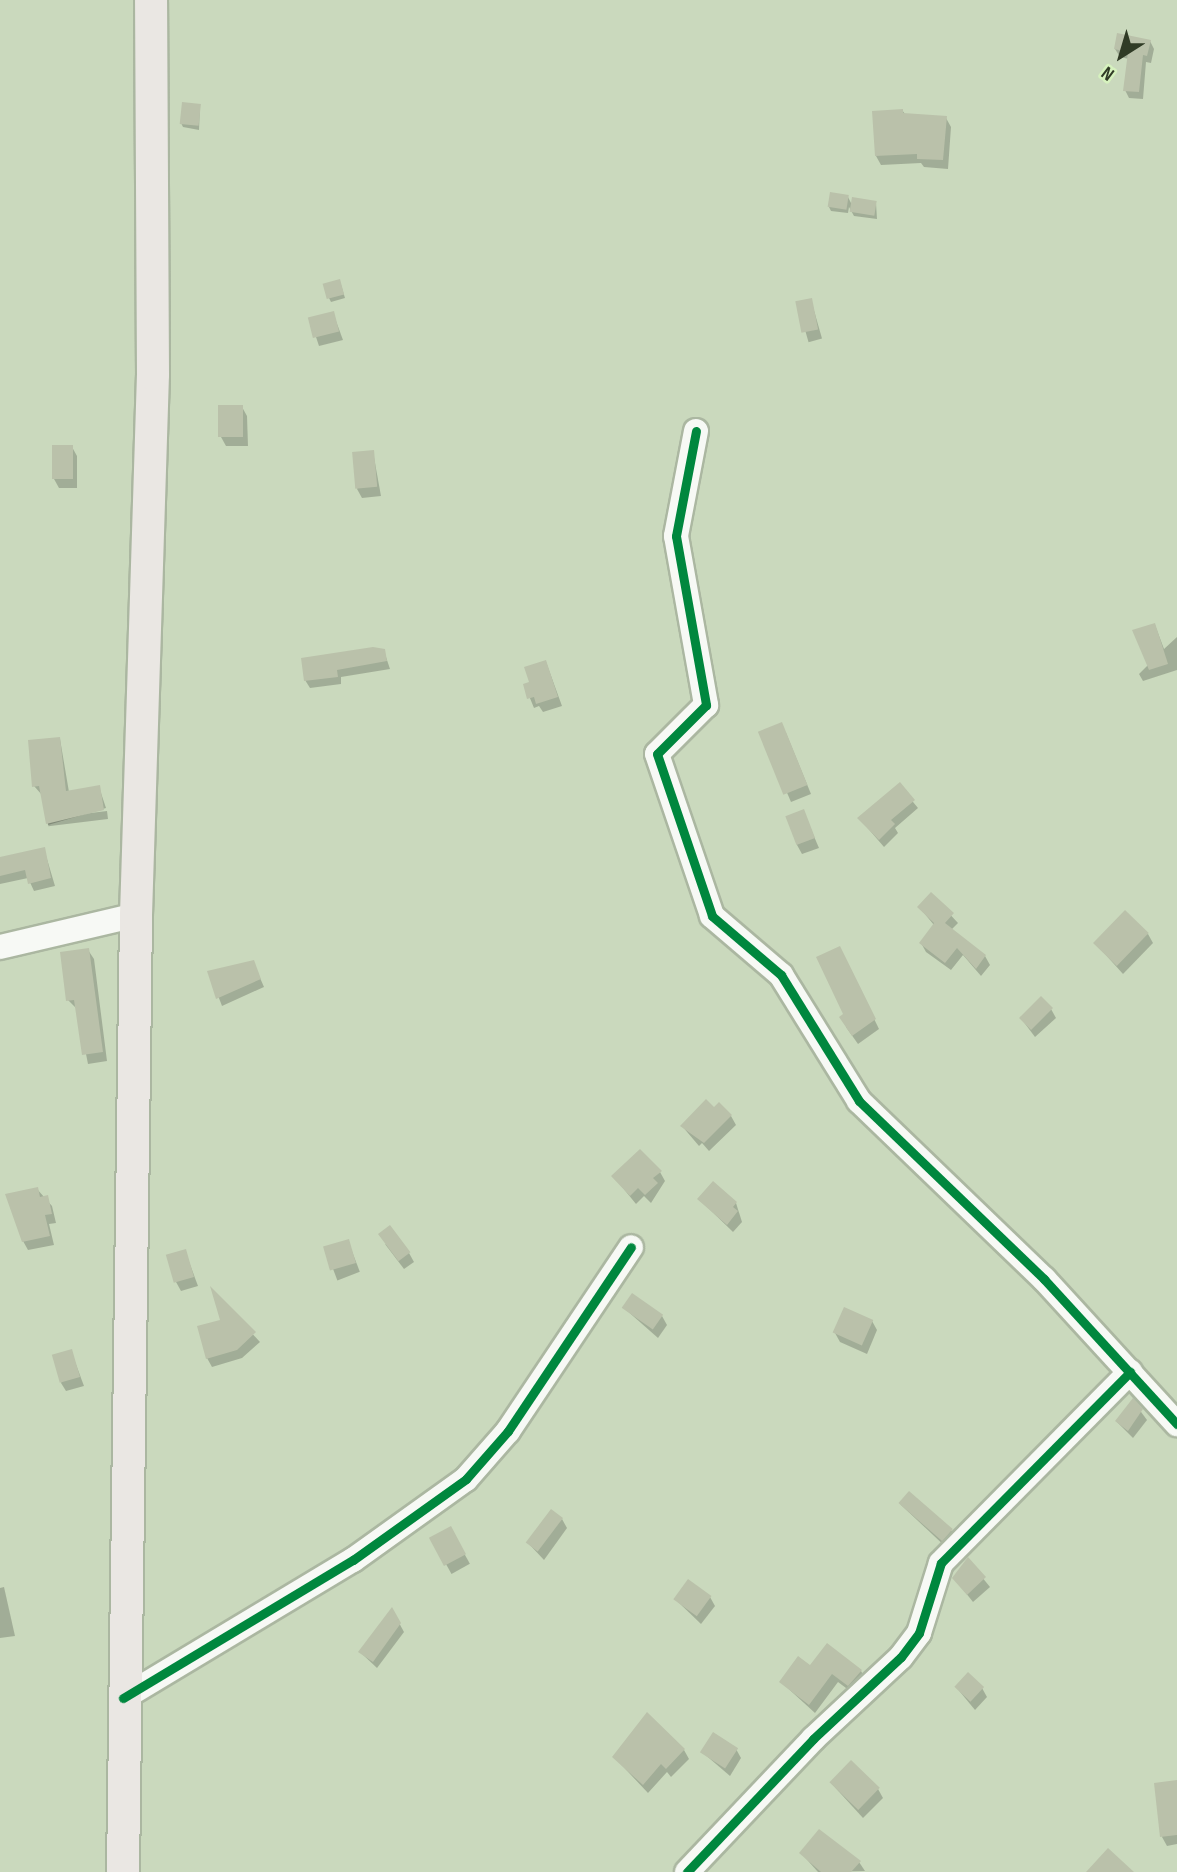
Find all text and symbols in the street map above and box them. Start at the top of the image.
north arrow [1086,21,1156,91]
text: N [1097,61,1119,85]

